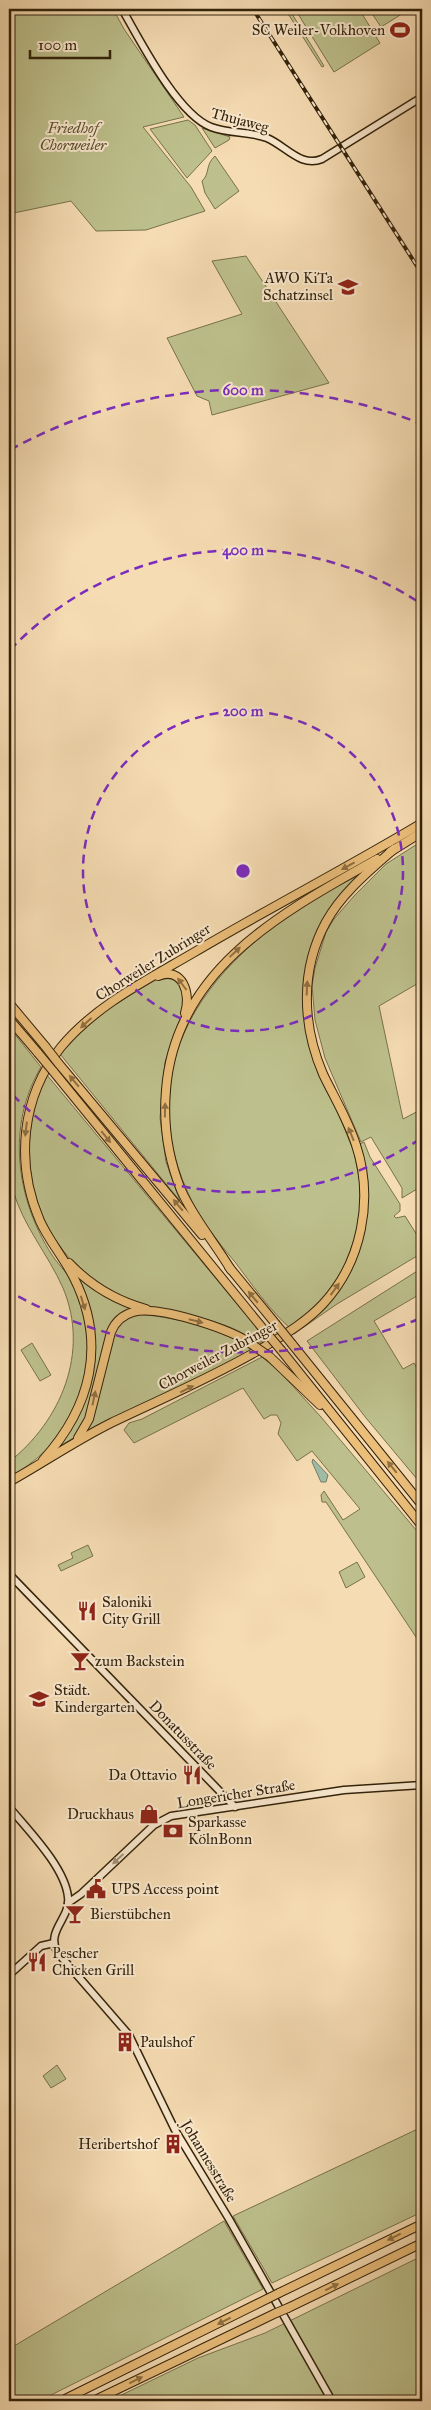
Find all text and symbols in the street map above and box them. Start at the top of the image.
sports icon: SC Weiler-Volkhoven [389,19,411,41]
place label: SC Weiler-Volkhoven [252,21,385,39]
scale bar [30,28,110,60]
text: 100 m [38,36,78,54]
street label: Thujaweg [209,104,272,137]
park label: Friedhof Chorweiler [40,119,107,154]
place label: AWO KiTa Schatzinsel [263,269,334,304]
school or university icon: AWO KiTa Schatzinsel [337,276,359,298]
text: 600 m [223,381,264,399]
text: 400 m [222,541,264,560]
text: 200 m [223,702,264,720]
centre of rings [234,862,252,880]
one-way arrow [340,862,355,870]
street label: Chorweiler Zubringer [92,919,214,1005]
one-way arrow [229,946,241,958]
one-way arrow [177,977,187,990]
one-way arrow [303,980,311,996]
one-way arrow [80,1017,92,1029]
one-way arrow [68,1074,79,1087]
one-way arrow [161,1102,169,1118]
one-way arrow [22,1121,30,1137]
one-way arrow [347,1127,355,1141]
one-way arrow [100,1130,111,1143]
one-way arrow [172,1200,184,1212]
one-way arrow [330,1282,340,1295]
one-way arrow [248,1290,259,1303]
one-way arrow [80,1296,88,1311]
street label: Chorweiler Zubringer [155,1316,281,1394]
one-way arrow [188,1317,203,1325]
one-way arrow [179,1385,194,1393]
one-way arrow [91,1389,99,1405]
one-way arrow [386,1461,397,1474]
place label: Saloniki City Grill [102,1593,162,1628]
restaurant icon: Saloniki City Grill [76,1600,98,1622]
bar icon: zum Backstein [69,1650,91,1672]
place label: zum Backstein [95,1652,185,1670]
place label: Städt. Kindergarten [54,1681,135,1716]
school or university icon: Städt. Kindergarten [28,1688,50,1710]
street label: Donatusstraße [145,1697,221,1773]
restaurant icon: Da Ottavio [181,1764,203,1786]
place label: Da Ottavio [108,1766,177,1784]
street label: Longericher Straße [176,1776,296,1812]
shop icon: Druckhaus [138,1803,160,1825]
place label: Druckhaus [67,1805,134,1823]
place label: Sparkasse KölnBonn [188,1813,252,1848]
bank icon: Sparkasse KölnBonn [162,1820,184,1842]
one-way arrow [113,1853,125,1865]
public building icon: UPS Access point [85,1878,107,1900]
place label: UPS Access point [111,1880,220,1898]
bar icon: Bierstübchen [64,1903,86,1925]
place label: Bierstübchen [90,1905,171,1923]
place label: Pescher Chicken Grill [52,1944,135,1979]
restaurant icon: Pescher Chicken Grill [26,1951,48,1973]
building icon: Paulshof [114,2031,136,2053]
place label: Paulshof [140,2033,196,2051]
street label: Johannesstraße [176,2115,241,2206]
building icon: Heribertshof [162,2133,184,2155]
place label: Heribertshof [78,2135,161,2153]
one-way arrow [387,2233,401,2241]
one-way arrow [324,2283,339,2291]
one-way arrow [216,2316,231,2325]
one-way arrow [129,2376,144,2384]

